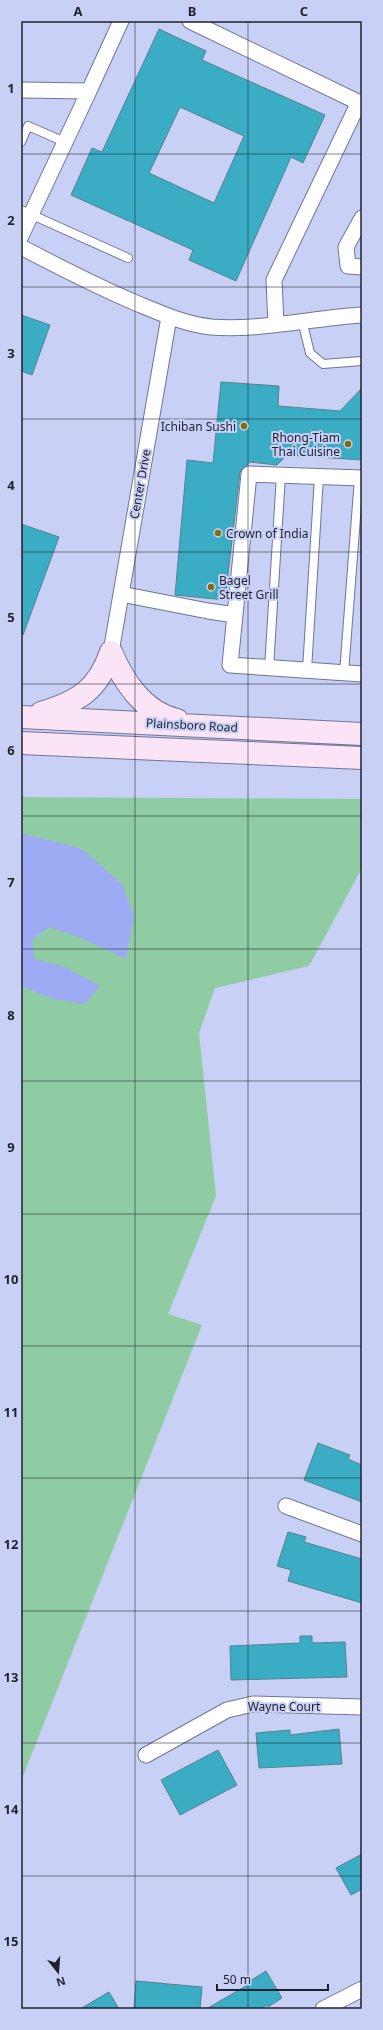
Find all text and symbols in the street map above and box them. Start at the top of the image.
text: A [74,2,83,20]
text: B [188,2,196,20]
text: C [300,2,308,20]
text: 1 [7,79,15,97]
text: 2 [7,211,15,229]
text: 3 [7,344,15,362]
place label: Ichiban Sushi [161,418,236,435]
marker: Ichiban Sushi [239,421,249,431]
place label: Rhong-Tiam Thai Cuisine [272,429,340,460]
marker: Rhong-Tiam Thai Cuisine [343,439,353,449]
street label: Center Drive [125,448,155,520]
text: 4 [7,476,15,494]
place label: Crown of India [226,525,309,542]
marker: Crown of India [213,528,223,538]
place label: Bagel Street Grill [219,572,279,603]
marker: Bagel Street Grill [206,582,216,592]
text: 5 [7,608,15,626]
street label: Plainsboro Road [146,714,238,736]
text: 6 [7,741,15,759]
text: 7 [7,873,15,891]
text: 8 [7,1006,15,1024]
text: 9 [7,1138,15,1156]
text: 10 [4,1270,18,1288]
text: 11 [4,1403,18,1421]
text: 12 [4,1535,18,1553]
text: 13 [4,1668,18,1686]
street label: Wayne Court [248,1698,321,1715]
text: 14 [4,1800,19,1818]
text: 15 [4,1932,18,1950]
north arrow [38,1952,78,1992]
scale bar [217,1966,328,1992]
text: 50 m [223,1971,251,1988]
text: N [55,1974,68,1991]

